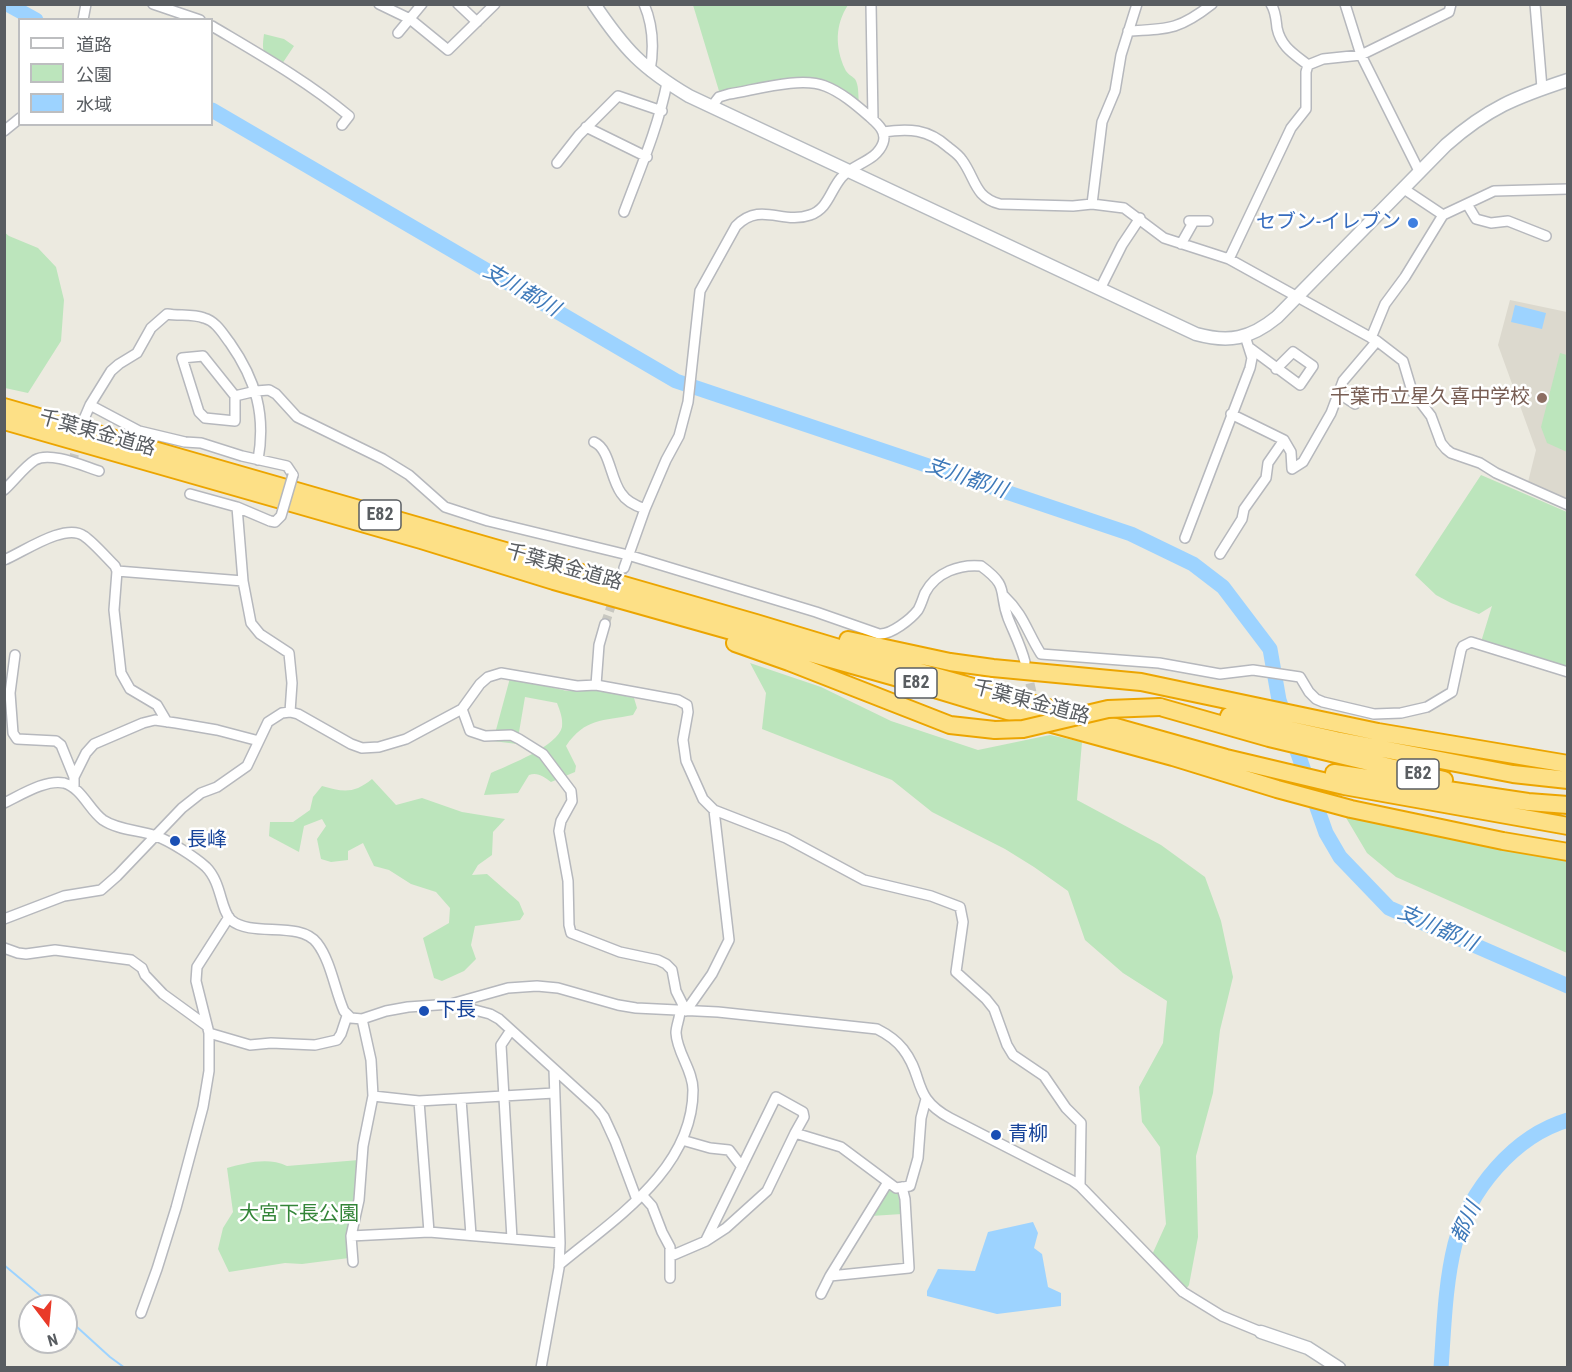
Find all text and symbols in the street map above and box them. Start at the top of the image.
legend [18,18,213,126]
text: 道路 [76,34,112,55]
text: 公園 [76,64,112,85]
text: 水域 [76,94,112,115]
place label: セブン-イレブン [1256,211,1401,235]
marker: セブン-イレブン [1406,216,1420,230]
water label: 支川都川 [478,259,564,323]
place label: 千葉市立星久喜中学校 [1330,386,1530,410]
marker: 千葉市立星久喜中学校 [1535,391,1549,405]
street label: 千葉東金道路 [36,406,158,462]
water label: 支川都川 [922,453,1010,505]
road number: E82 [359,500,401,530]
street label: 千葉東金道路 [503,540,625,596]
road number: E82 [895,668,937,698]
street label: 千葉東金道路 [970,676,1092,730]
road number: E82 [1397,759,1439,789]
place label: 長峰 [187,829,227,853]
marker: 長峰 [168,834,182,848]
water label: 支川都川 [1394,900,1480,958]
place label: 下長 [436,999,476,1023]
marker: 下長 [417,1004,431,1018]
place label: 青柳 [1008,1123,1048,1147]
marker: 青柳 [989,1128,1003,1142]
water label: 都川 [1447,1199,1487,1247]
park label: 大宮下長公園 [239,1203,359,1227]
north arrow [18,1294,78,1354]
text: N [45,1329,60,1350]

